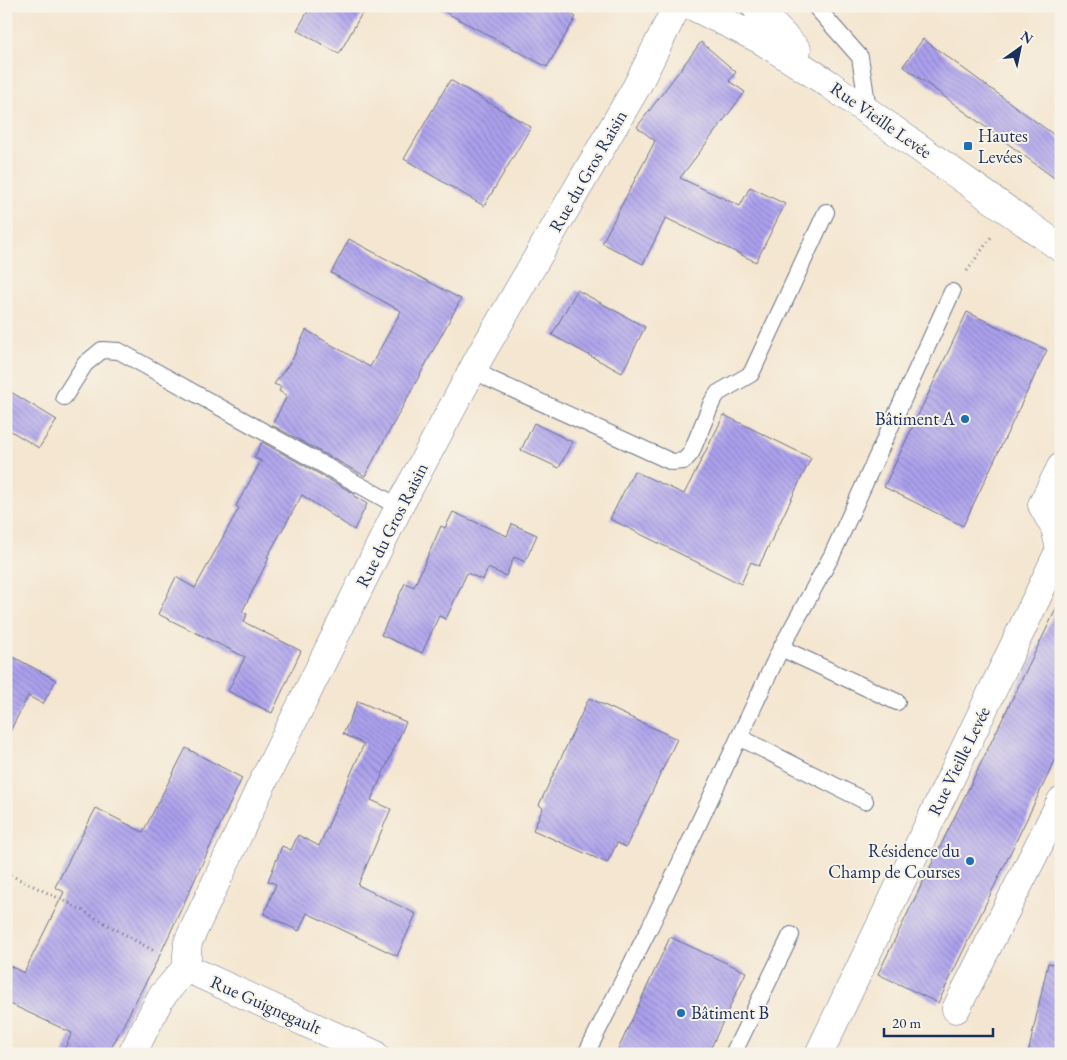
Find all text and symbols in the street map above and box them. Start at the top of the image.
north arrow [994,22,1044,72]
text: N [1017,26,1037,48]
street label: Rue Vieille Levée [826,76,936,163]
street label: Rue du Gros Raisin [543,105,632,236]
place label: Hautes Levées [978,124,1028,168]
marker: Hautes Levées [962,140,974,152]
place label: Bâtiment A [875,407,956,430]
marker: Bâtiment A [959,413,971,425]
street label: Rue du Gros Raisin [350,458,433,591]
street label: Rue Vieille Levée [922,702,995,819]
place label: Résidence du Champ de Courses [828,839,961,883]
marker: Résidence du Champ de Courses [964,855,976,867]
street label: Rue Guignegault [207,970,325,1039]
place label: Bâtiment B [691,1001,769,1024]
scale bar [884,1005,993,1037]
marker: Bâtiment B [675,1007,687,1019]
text: 20 m [892,1013,921,1032]

